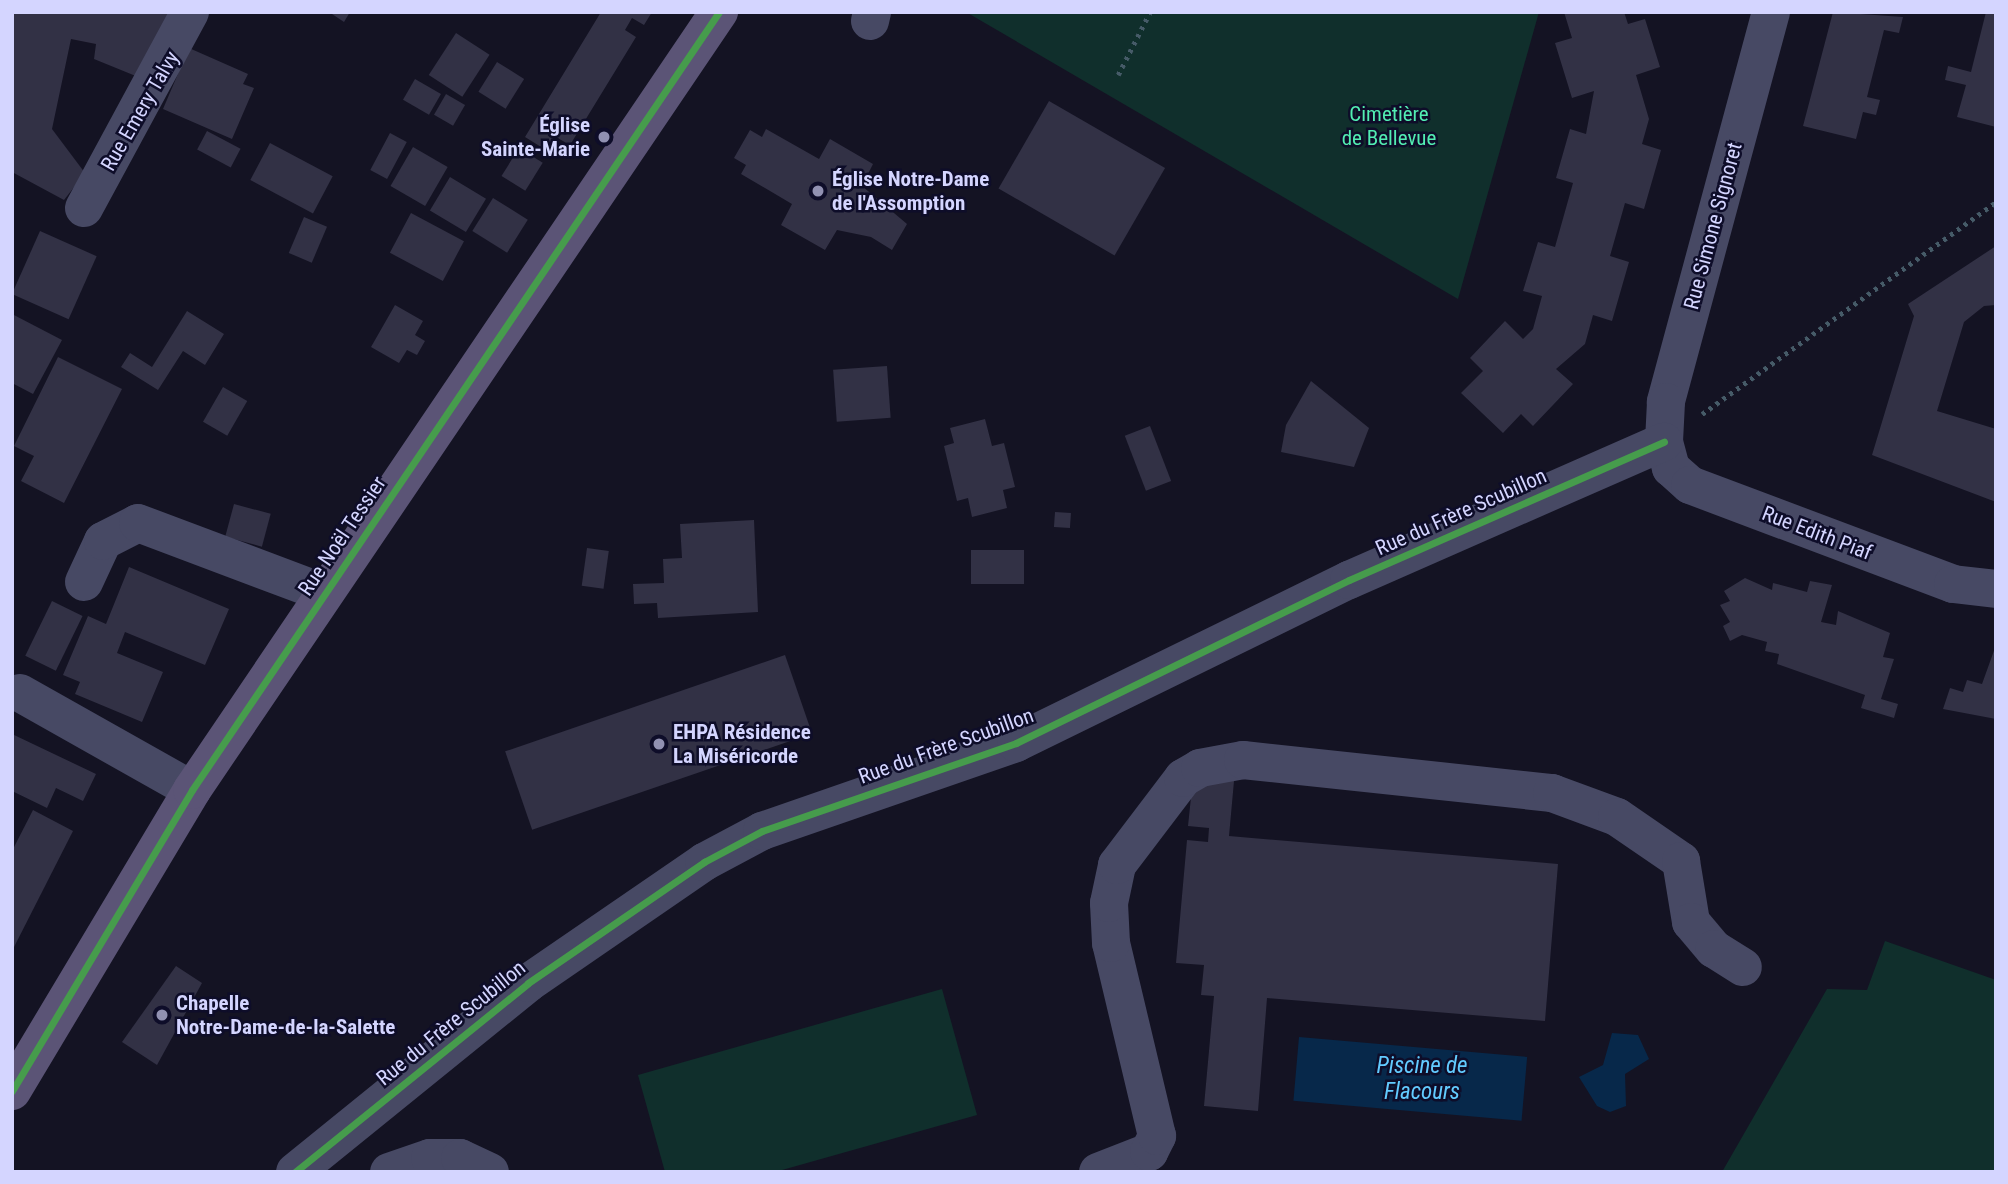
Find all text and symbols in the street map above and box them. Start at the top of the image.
street label: Rue Emery Talvy [95,46,185,176]
park label: Cimetière de Bellevue [1342,101,1436,151]
place label: Église Sainte-Marie [481,112,590,162]
marker: Église Sainte-Marie [596,129,612,145]
street label: Rue Simone Signoret [1679,140,1747,312]
place label: Église Notre-Dame de l'Assomption [832,166,989,216]
marker: Église Notre-Dame de l'Assomption [810,183,826,199]
street label: Rue du Frère Scubillon [1372,463,1550,561]
street label: Rue Noël Tessier [293,471,391,601]
street label: Rue Edith Piaf [1758,500,1876,566]
street label: Rue du Frère Scubillon [855,703,1037,789]
place label: EHPA Résidence La Miséricorde [673,719,811,769]
marker: EHPA Résidence La Miséricorde [651,736,667,752]
street label: Rue du Frère Scubillon [371,955,531,1091]
place label: Chapelle Notre-Dame-de-la-Salette [176,990,395,1040]
marker: Chapelle Notre-Dame-de-la-Salette [154,1007,170,1023]
water label: Piscine de Flacours [1376,1052,1468,1106]

